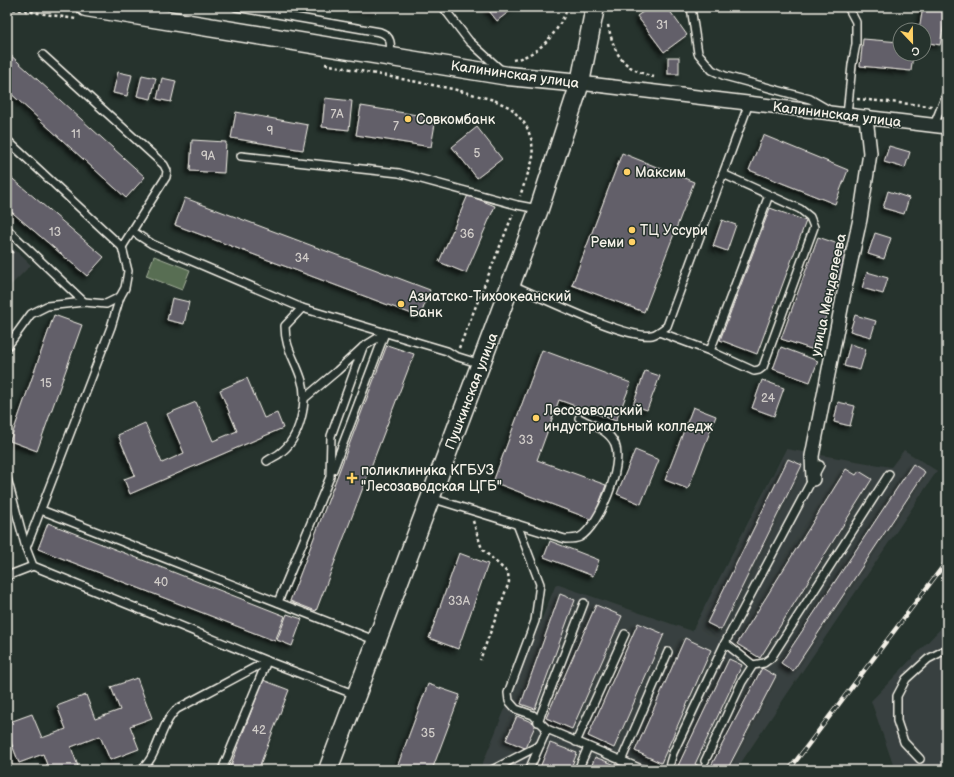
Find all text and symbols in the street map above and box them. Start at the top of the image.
house number: 31 [656,18,668,33]
north arrow [892,22,932,62]
text: С [909,43,922,58]
street label: Калининская улица [450,57,581,92]
street label: Калининская улица [772,98,903,131]
house number: 7А [330,107,344,122]
place label: Совкомбанк [416,111,496,128]
marker: Совкомбанк [403,114,413,124]
house number: 7 [393,119,399,134]
house number: 9 [267,124,274,139]
house number: 11 [71,127,81,142]
house number: 5 [474,146,481,161]
house number: 9А [201,149,216,164]
place label: Максим [635,164,686,181]
marker: Максим [622,167,632,177]
place label: ТЦ Уссури [640,222,708,239]
house number: 13 [49,225,61,240]
marker: ТЦ Уссури [627,225,637,235]
house number: 36 [460,227,474,242]
street label: улица Менделеева [807,231,850,358]
place label: Реми [590,234,624,251]
marker: Реми [627,237,637,247]
house number: 34 [295,251,310,266]
place label: Азиатско-Тихоокеанский Банк [408,288,571,321]
marker: Азиатско-Тихоокеанский Банк [396,299,406,309]
street label: Пушкинская улица [441,330,502,452]
house number: 15 [40,376,52,391]
house number: 24 [761,391,776,406]
place label: Лесозаводский индустриальный колледж [543,402,713,435]
marker: Лесозаводский индустриальный колледж [531,413,541,423]
house number: 33 [519,433,533,448]
place label: поликлиника КГБУЗ "Лесозаводская ЦГБ" [361,462,502,495]
marker: поликлиника КГБУЗ "Лесозаводская ЦГБ" [346,472,358,484]
house number: 40 [154,575,168,590]
house number: 33А [448,594,471,609]
house number: 42 [252,723,266,738]
house number: 35 [421,726,435,741]

